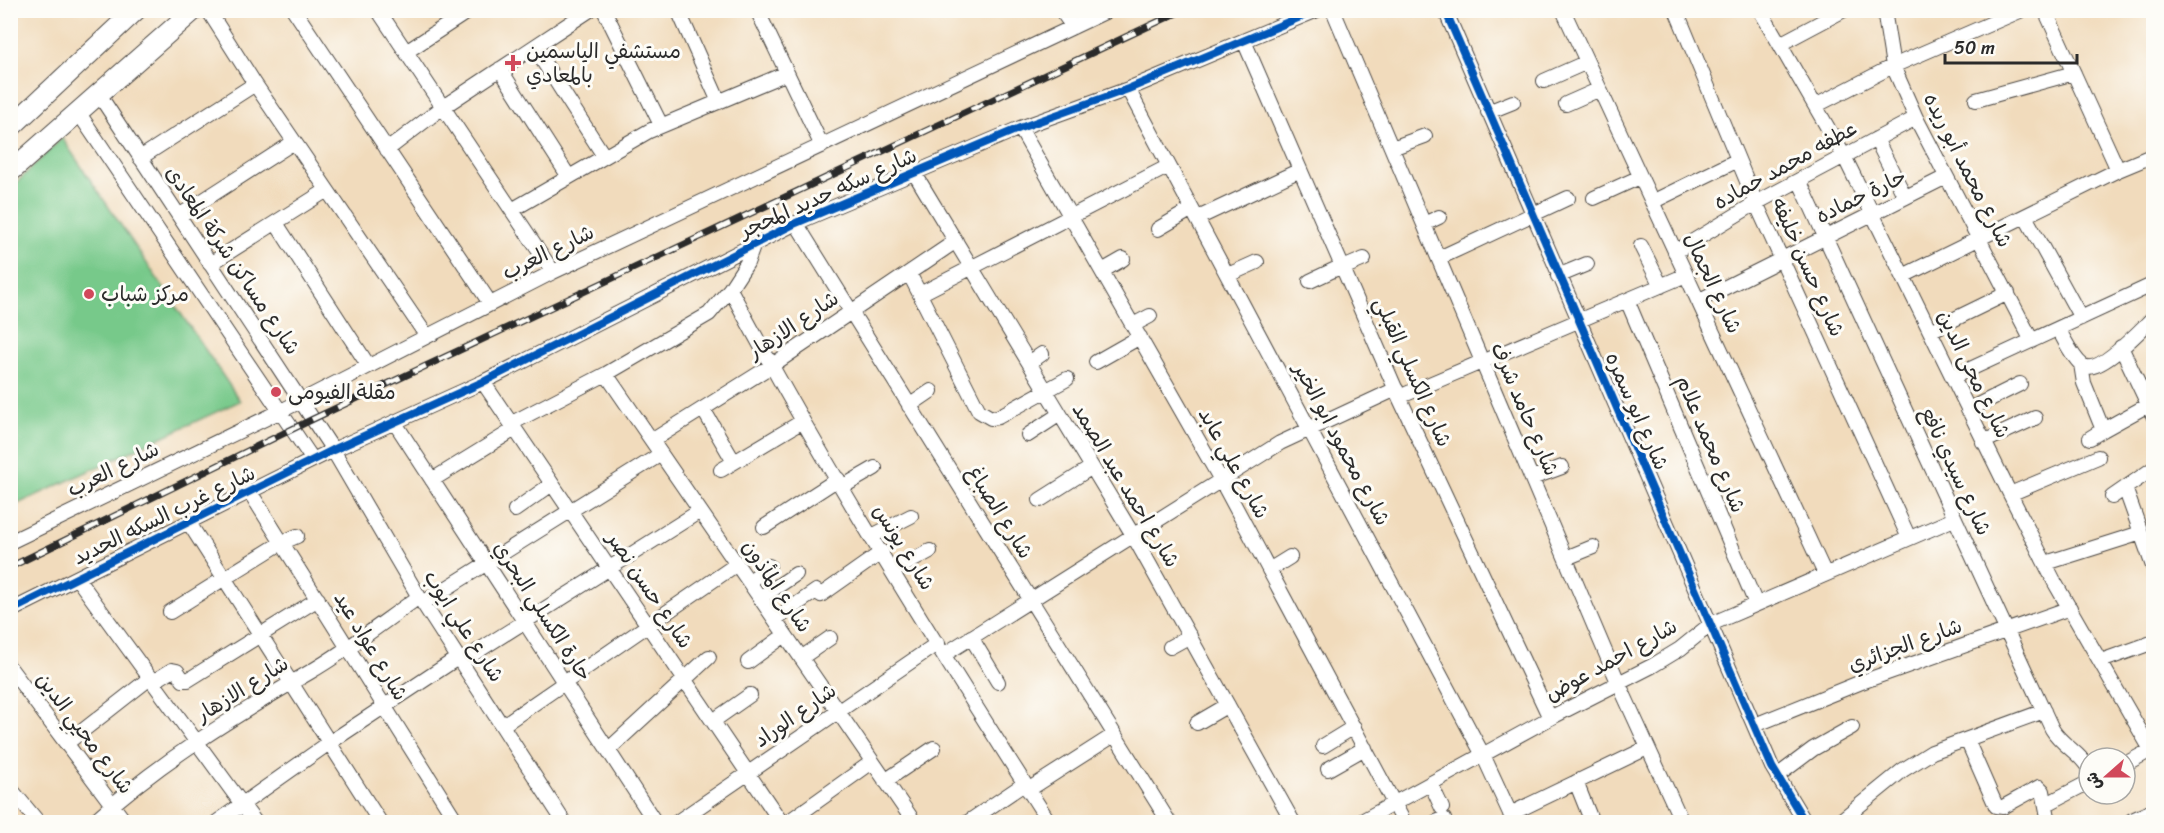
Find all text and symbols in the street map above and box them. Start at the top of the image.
scale bar [1945,27,2077,65]
place label: مستشفي الياسمين بالمعادي [526,32,681,94]
text: 50 m [1954,32,1995,64]
marker: مستشفي الياسمين بالمعادي [504,54,522,72]
street label: شارع محمد أبو ريده [1912,86,2024,254]
street label: عطفه محمد حماده [1706,110,1864,220]
street label: شارع سكه حديد المحجر [731,137,923,250]
street label: شارع مساكن شركة المعادى [155,157,311,363]
street label: حارة حماده [1809,158,1913,234]
street label: شارع حسن خليفه [1760,191,1856,343]
street label: شارع العرب [495,213,601,291]
street label: شارع الجمال [1673,226,1753,340]
place label: مركز شباب [101,275,189,313]
street label: شارع الازهار [738,280,847,371]
marker: مركز شباب [82,287,96,301]
street label: شارع الكسلي القبلي [1363,291,1463,453]
street label: شارع محى الدين [1926,303,2022,445]
street label: شارع حامد شرف [1480,336,1570,482]
street label: شارع ابو سمره [1594,346,1680,476]
street label: شارع محمود ابو الخير [1282,353,1401,533]
street label: شارع محمد علام [1665,369,1757,519]
place label: مقلة الفيومى [288,373,396,411]
marker: مقلة الفيومى [269,385,283,399]
street label: شارع احمد عبد الصمد [1061,395,1191,575]
street label: شارع علي عابد [1188,400,1280,526]
street label: شارع سيدي نافع [1909,400,2003,542]
street label: شارع العرب [60,430,166,508]
street label: شارع غرب السكه الحديد [66,454,262,576]
street label: شارع الصباغ [956,457,1044,567]
street label: شارع يونس [862,496,946,598]
street label: شارع حسن نصر [595,522,704,657]
street label: شارع المأذون [731,531,823,641]
street label: حارة الكسلي البحري [483,533,603,689]
street label: شارع علي ايوب [413,562,515,690]
street label: شارع عواد عيد [323,584,419,708]
street label: شارع الجزائري [1842,607,1968,683]
street label: شارع احمد عوض [1537,608,1685,712]
street label: شارع الازهار [187,645,296,733]
street label: شارع محيي الدين [26,663,144,803]
street label: شارع الوراد [745,672,845,758]
north arrow [2077,746,2137,806]
text: ش [2077,768,2110,795]

